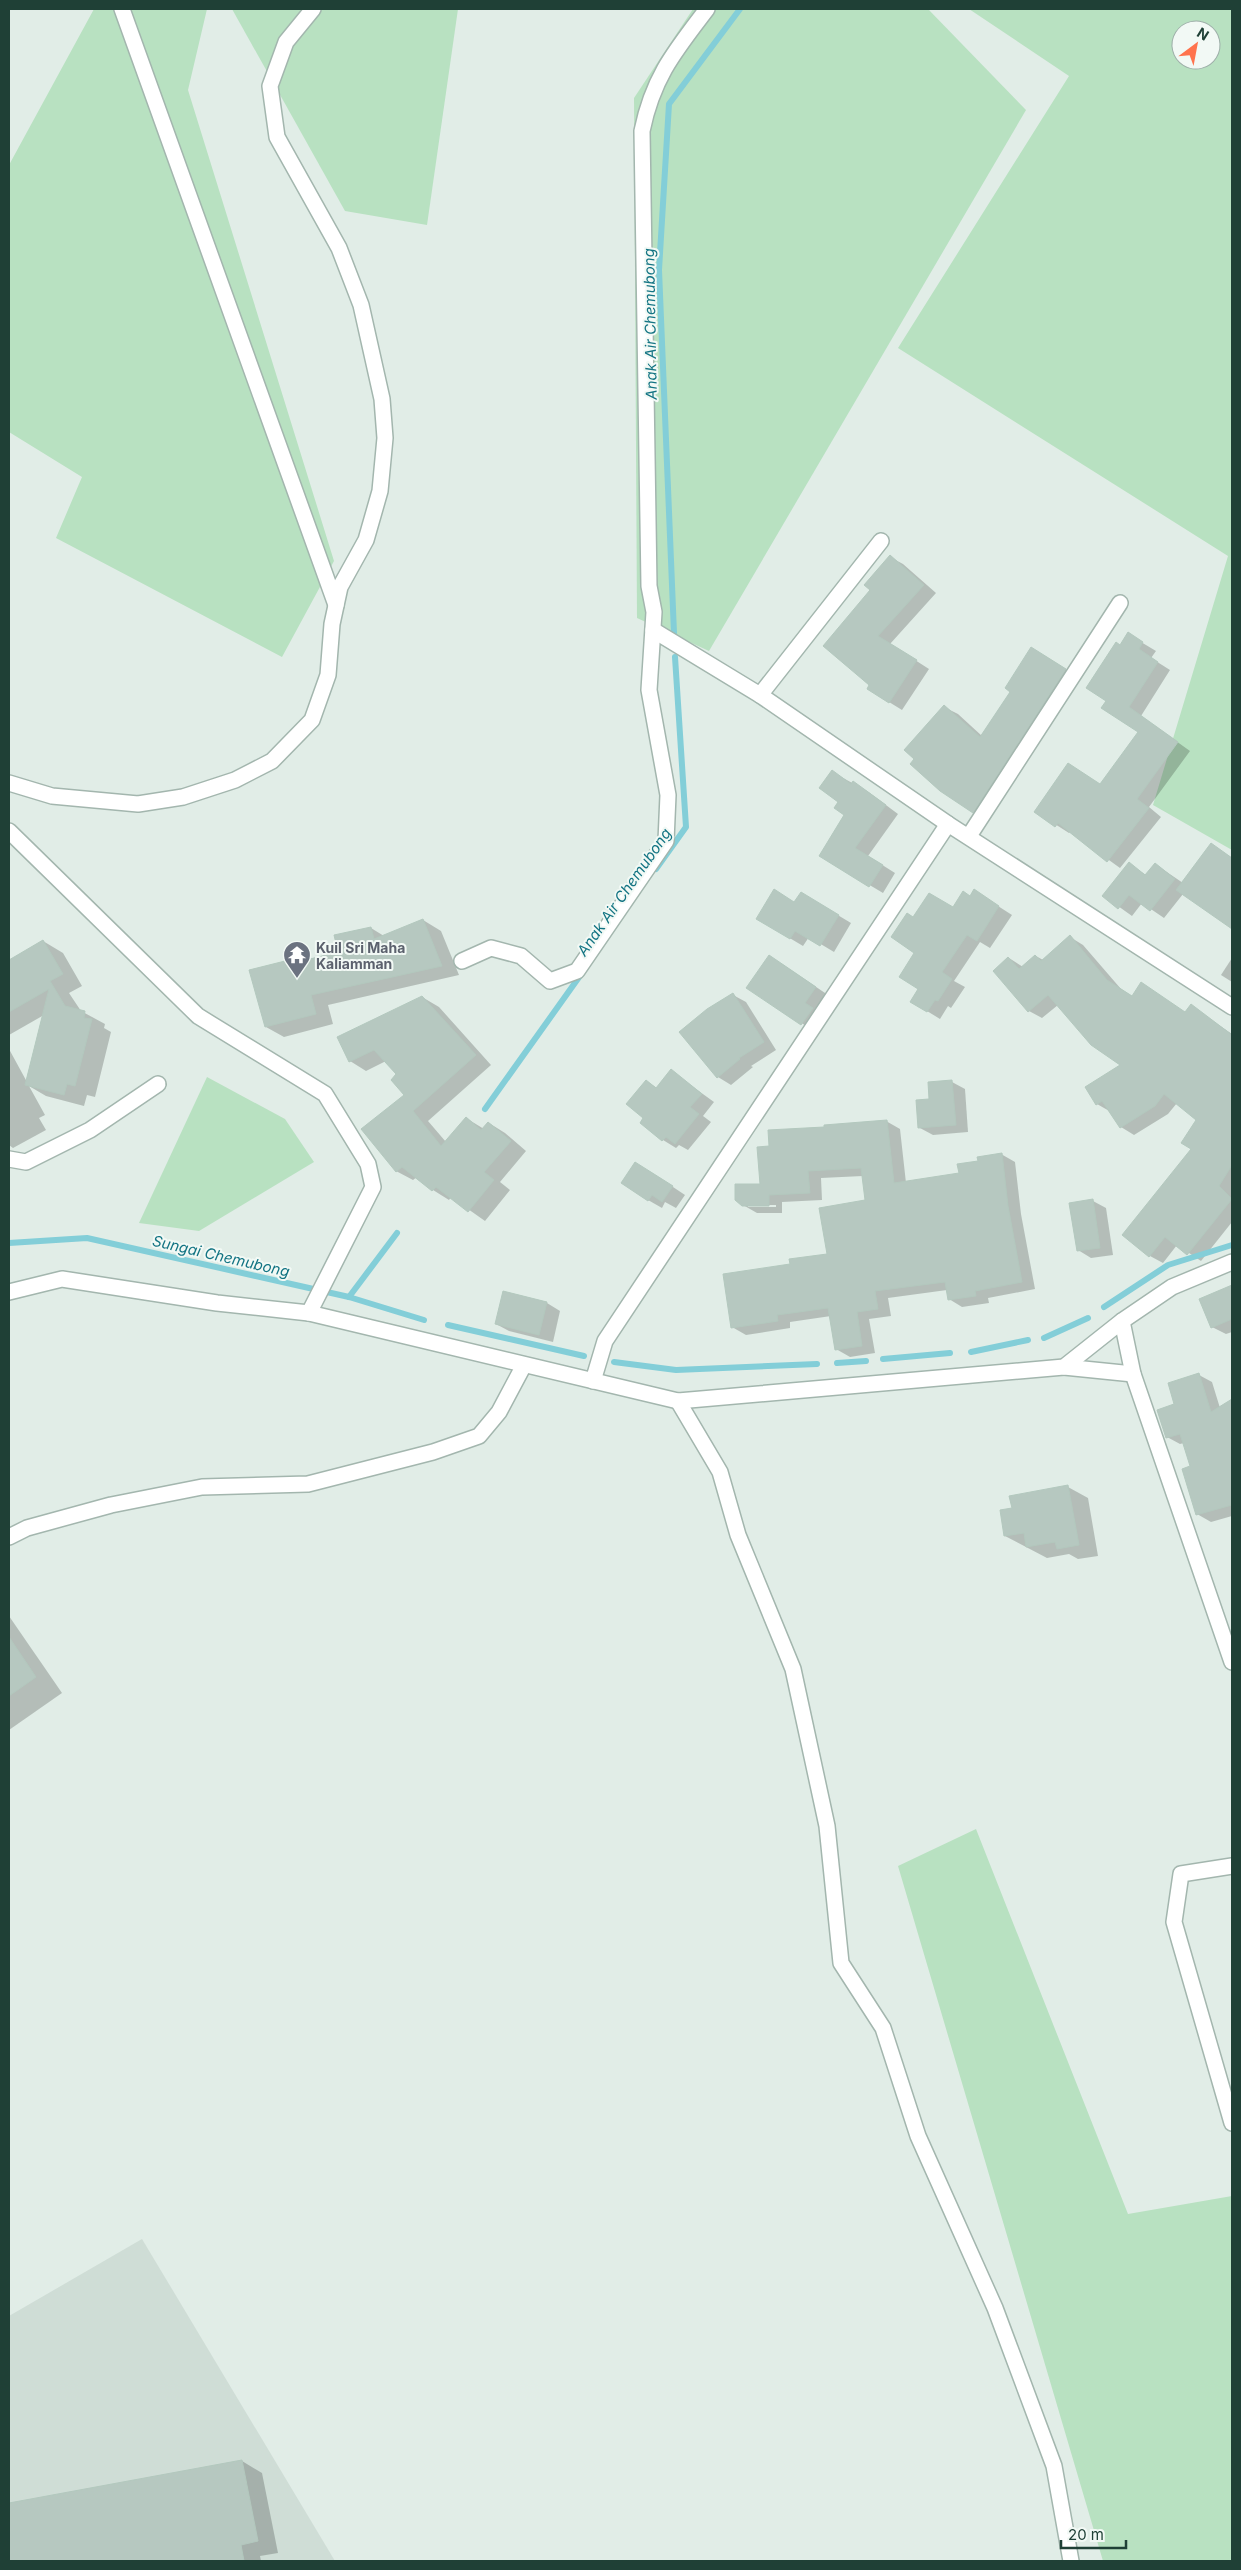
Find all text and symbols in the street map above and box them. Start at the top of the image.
north arrow [1171,20,1221,70]
text: N [1194,24,1212,44]
water label: Anak Air Chemubong [639,248,661,401]
water label: Anak Air Chemubong [572,824,675,960]
place label: Kuil Sri Maha Kaliamman [316,939,405,972]
temple icon: Kuil Sri Maha Kaliamman [282,940,312,979]
water label: Sungai Chemubong [150,1231,292,1281]
scale bar [1061,2518,1126,2550]
text: 20 m [1068,2525,1104,2544]

